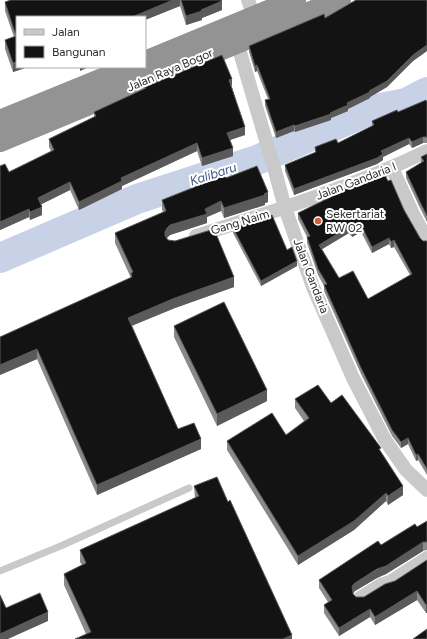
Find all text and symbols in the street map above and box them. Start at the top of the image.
legend [16,16,146,68]
text: Jalan [52,25,80,39]
text: Bangunan [52,45,106,59]
street label: Jalan Raya Bogor [125,46,215,94]
water label: Kalibaru [188,159,238,189]
street label: Jalan Gandaria I [314,159,398,203]
street label: Gang Naim [209,206,271,238]
place label: Sekertariat RW 02 [326,207,385,235]
marker: Sekertariat RW 02 [313,216,323,226]
street label: Jalan Gandaria [290,237,332,315]

